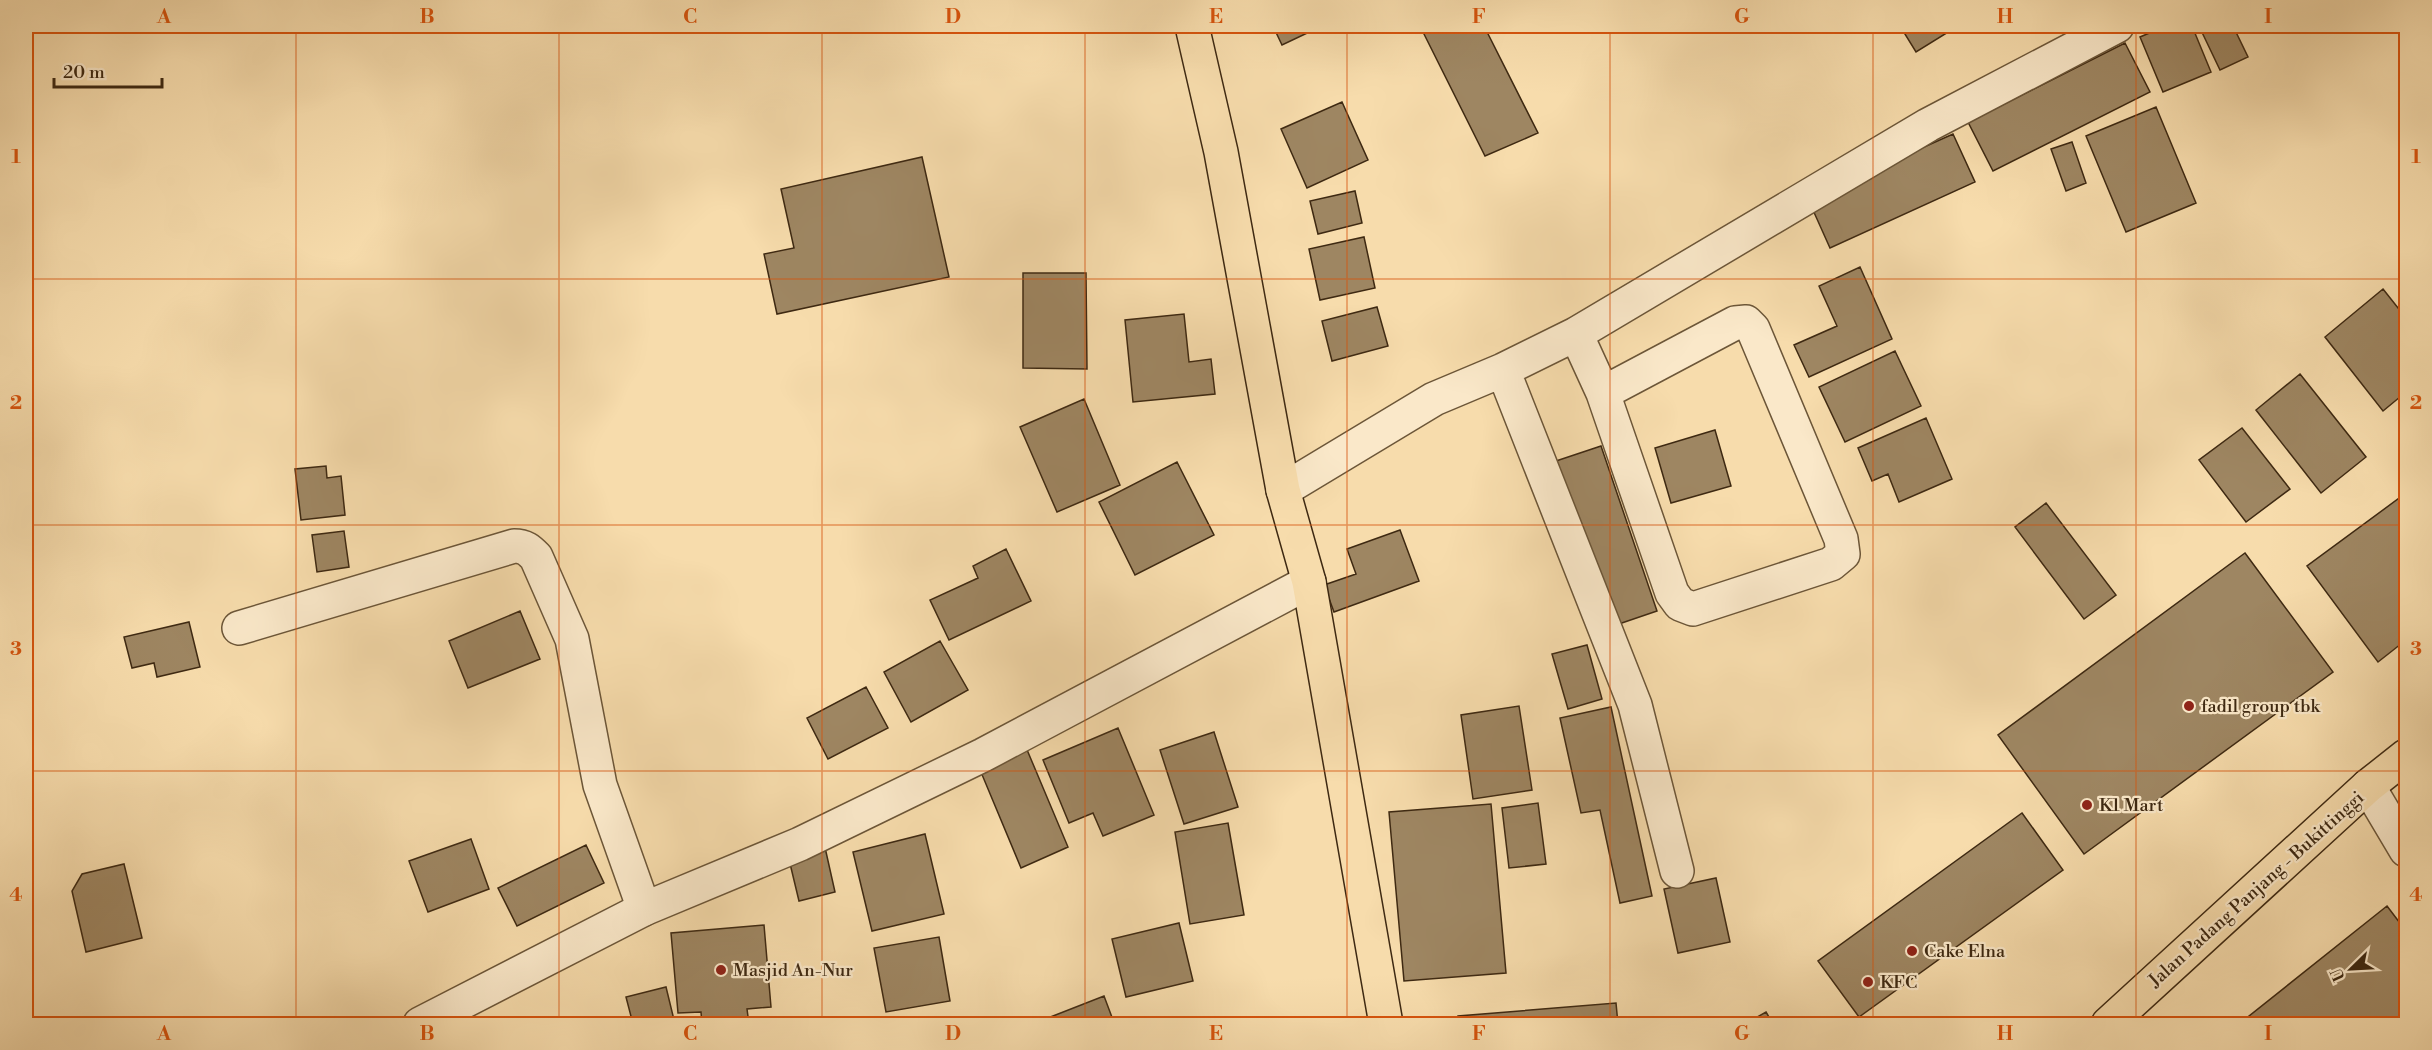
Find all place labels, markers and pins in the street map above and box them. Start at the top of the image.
place label: fadil group tbk [2201,695,2321,718]
marker: fadil group tbk [2182,699,2196,713]
place label: K1 Mart [2099,794,2164,817]
marker: K1 Mart [2080,798,2094,812]
place label: Cake Elna [1924,940,2006,963]
marker: Cake Elna [1905,944,1919,958]
place label: Masjid An-Nur [733,959,853,982]
marker: Masjid An-Nur [714,963,728,977]
place label: KFC [1880,971,1917,994]
marker: KFC [1861,975,1875,989]

